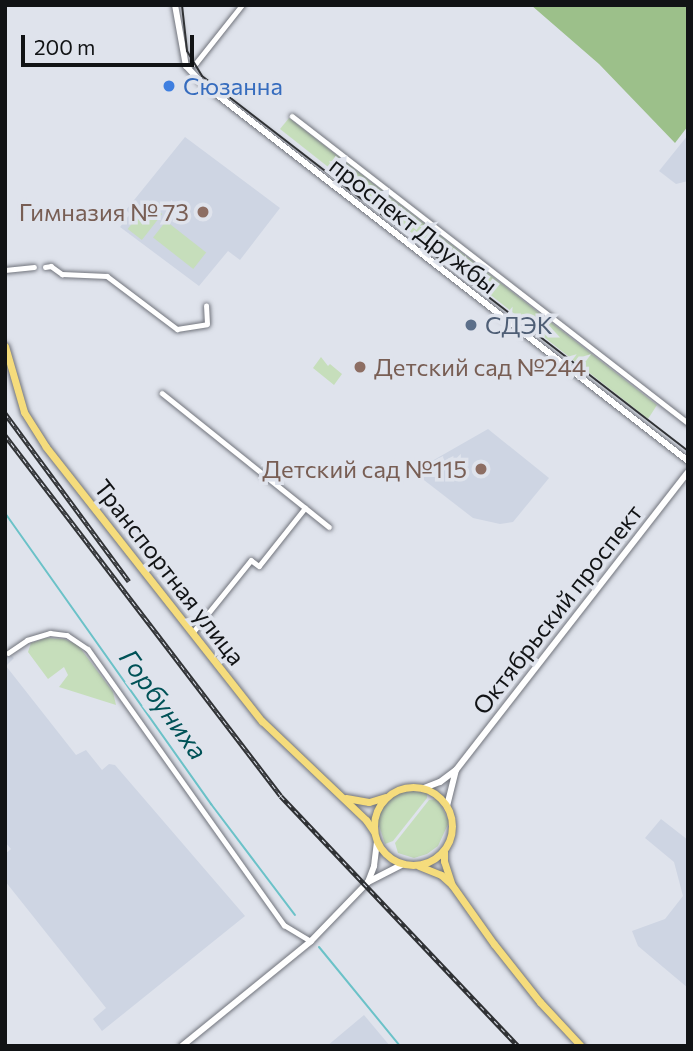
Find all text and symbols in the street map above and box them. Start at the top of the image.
scale bar [24,21,198,65]
text: 200 m [34,34,95,59]
place label: Сюзанна [183,72,283,100]
marker: Сюзанна [161,78,177,94]
street label: проспект Дружбы [324,151,504,299]
place label: Гимназия № 73 [19,198,189,226]
marker: Гимназия № 73 [195,204,211,220]
place label: СДЭК [485,311,553,339]
marker: СДЭК [463,317,479,333]
place label: Детский сад №244 [374,353,586,381]
marker: Детский сад №244 [352,359,368,375]
place label: Детский сад №115 [262,455,467,483]
marker: Детский сад №115 [473,461,489,477]
street label: Транспортная улица [89,473,251,671]
street label: Октябрьский проспект [466,498,648,720]
water label: Горбуниха [114,643,214,765]

